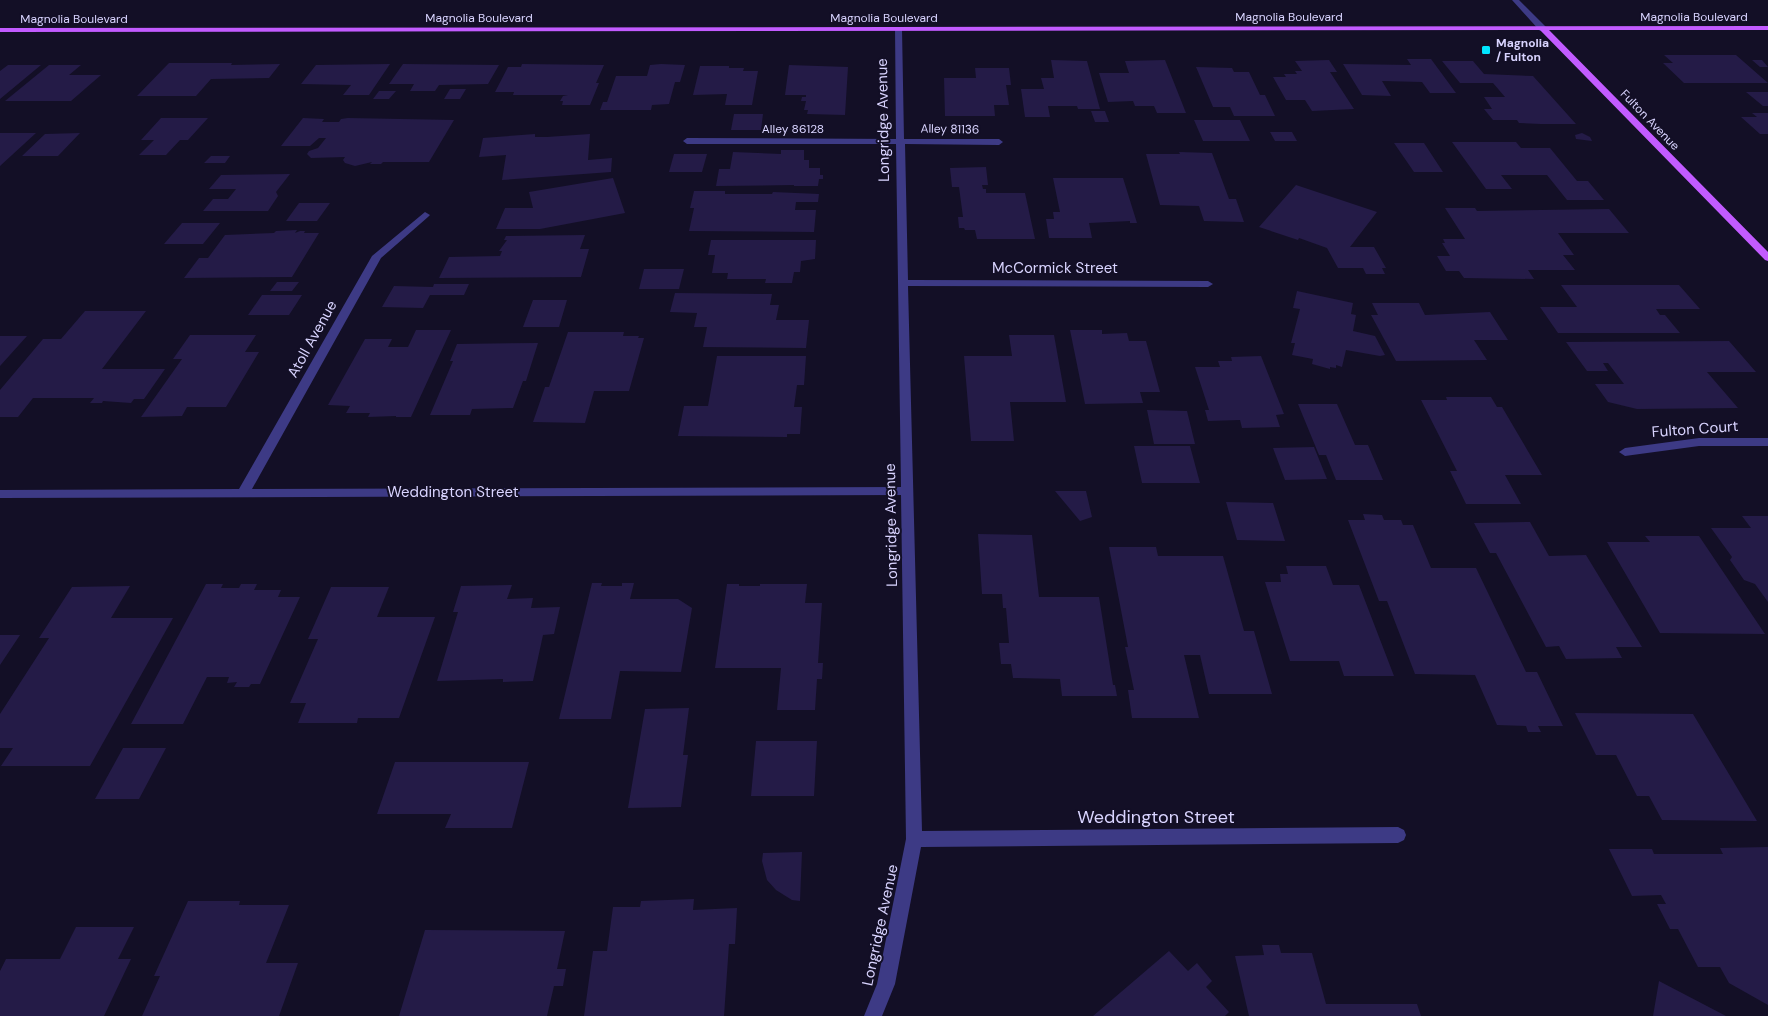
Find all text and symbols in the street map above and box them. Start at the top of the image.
street label: Magnolia Boulevard [1235,9,1343,25]
street label: Magnolia Boulevard [1640,9,1748,25]
street label: Magnolia Boulevard [425,10,533,26]
street label: Magnolia Boulevard [830,10,938,26]
street label: Magnolia Boulevard [20,11,128,27]
place label: Magnolia / Fulton [1496,35,1549,65]
marker: Magnolia / Fulton [1480,44,1492,56]
street label: Longridge Avenue [872,58,894,182]
street label: Fulton Avenue [1617,86,1683,154]
street label: Alley 81136 [920,120,980,138]
street label: Alley 86128 [762,121,824,137]
street label: McCormick Street [992,258,1118,278]
street label: Atoll Avenue [283,297,341,381]
street label: Fulton Court [1651,416,1739,442]
street label: Longridge Avenue [880,463,902,587]
street label: Weddington Street [387,482,519,502]
street label: Weddington Street [1077,805,1235,829]
street label: Longridge Avenue [857,862,903,988]

